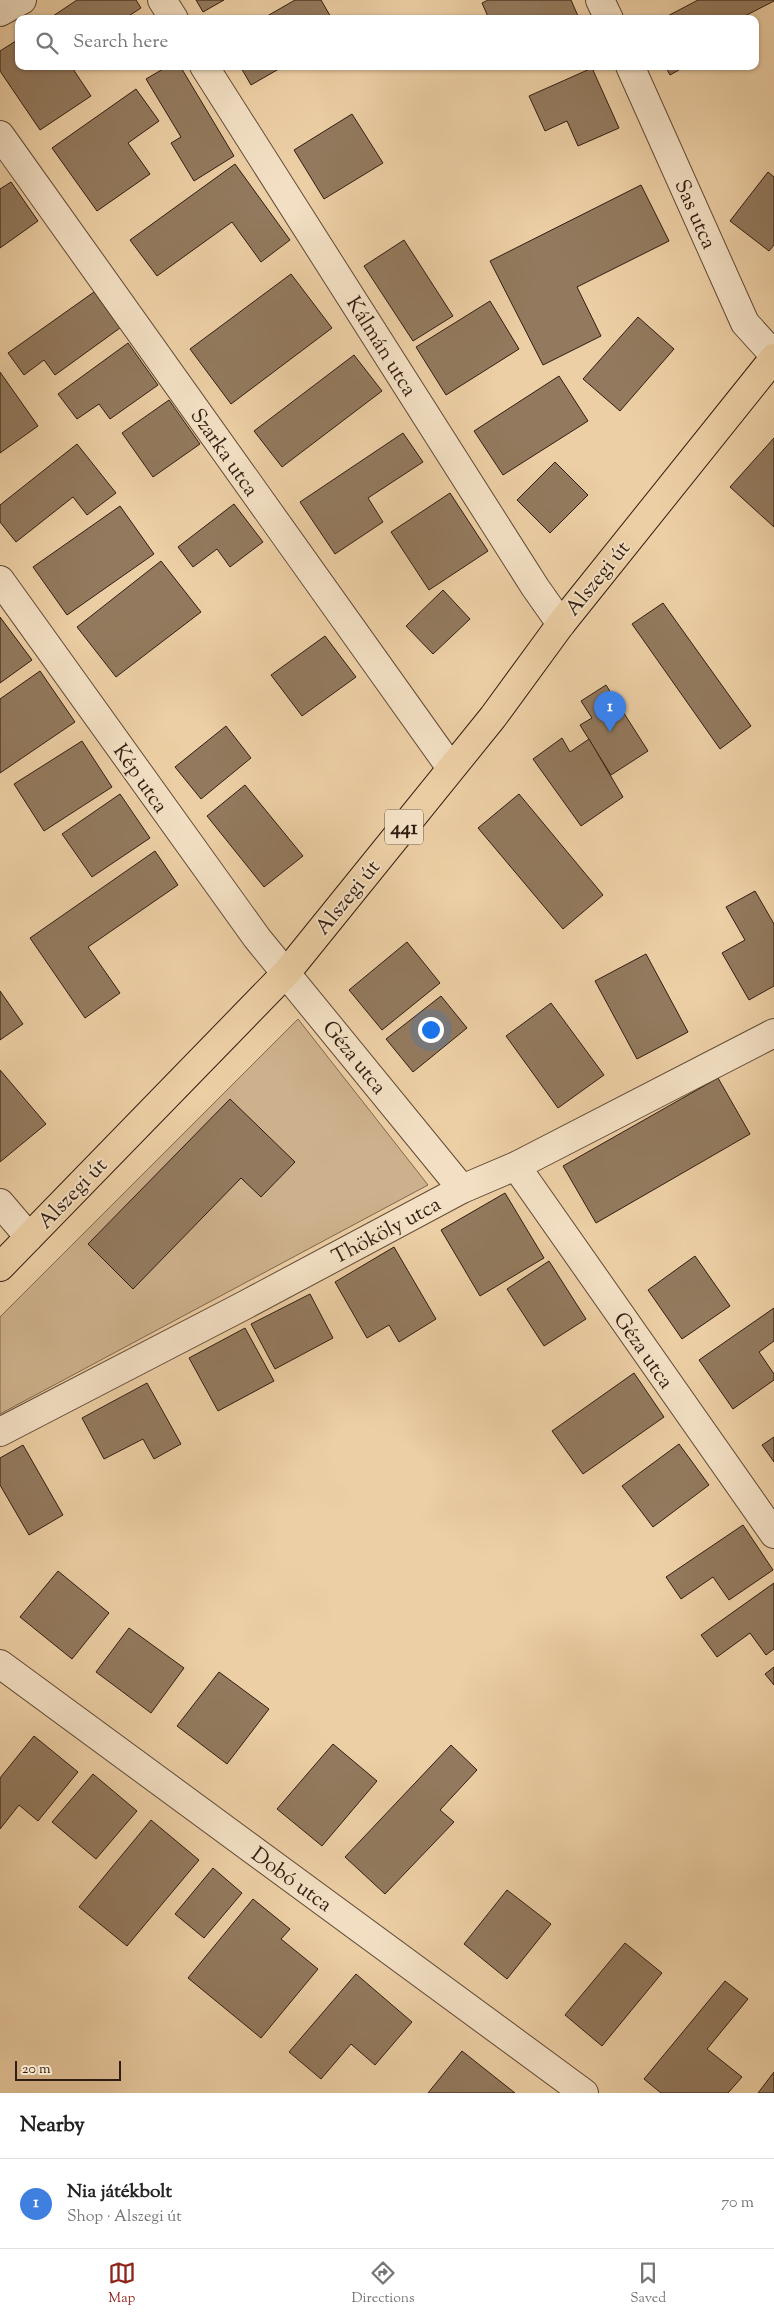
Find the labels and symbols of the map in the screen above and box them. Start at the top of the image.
street label: Sas utca [666,175,723,255]
street label: Kálmán utca [338,291,423,403]
street label: Szarka utca [182,403,265,504]
street label: Alszegi út [559,535,638,623]
pin: 1 [594,691,626,732]
street label: Kép utca [105,738,174,820]
road number: 441 [385,810,423,844]
street label: Alszegi út [309,854,388,942]
street label: Géza utca [314,1015,393,1102]
your location [418,1017,444,1043]
street label: Alszegi út [32,1152,115,1237]
street label: Thököly utca [327,1190,447,1273]
street label: Géza utca [605,1307,680,1396]
street label: Dobó utca [244,1841,338,1921]
scale bar [15,2058,121,2081]

